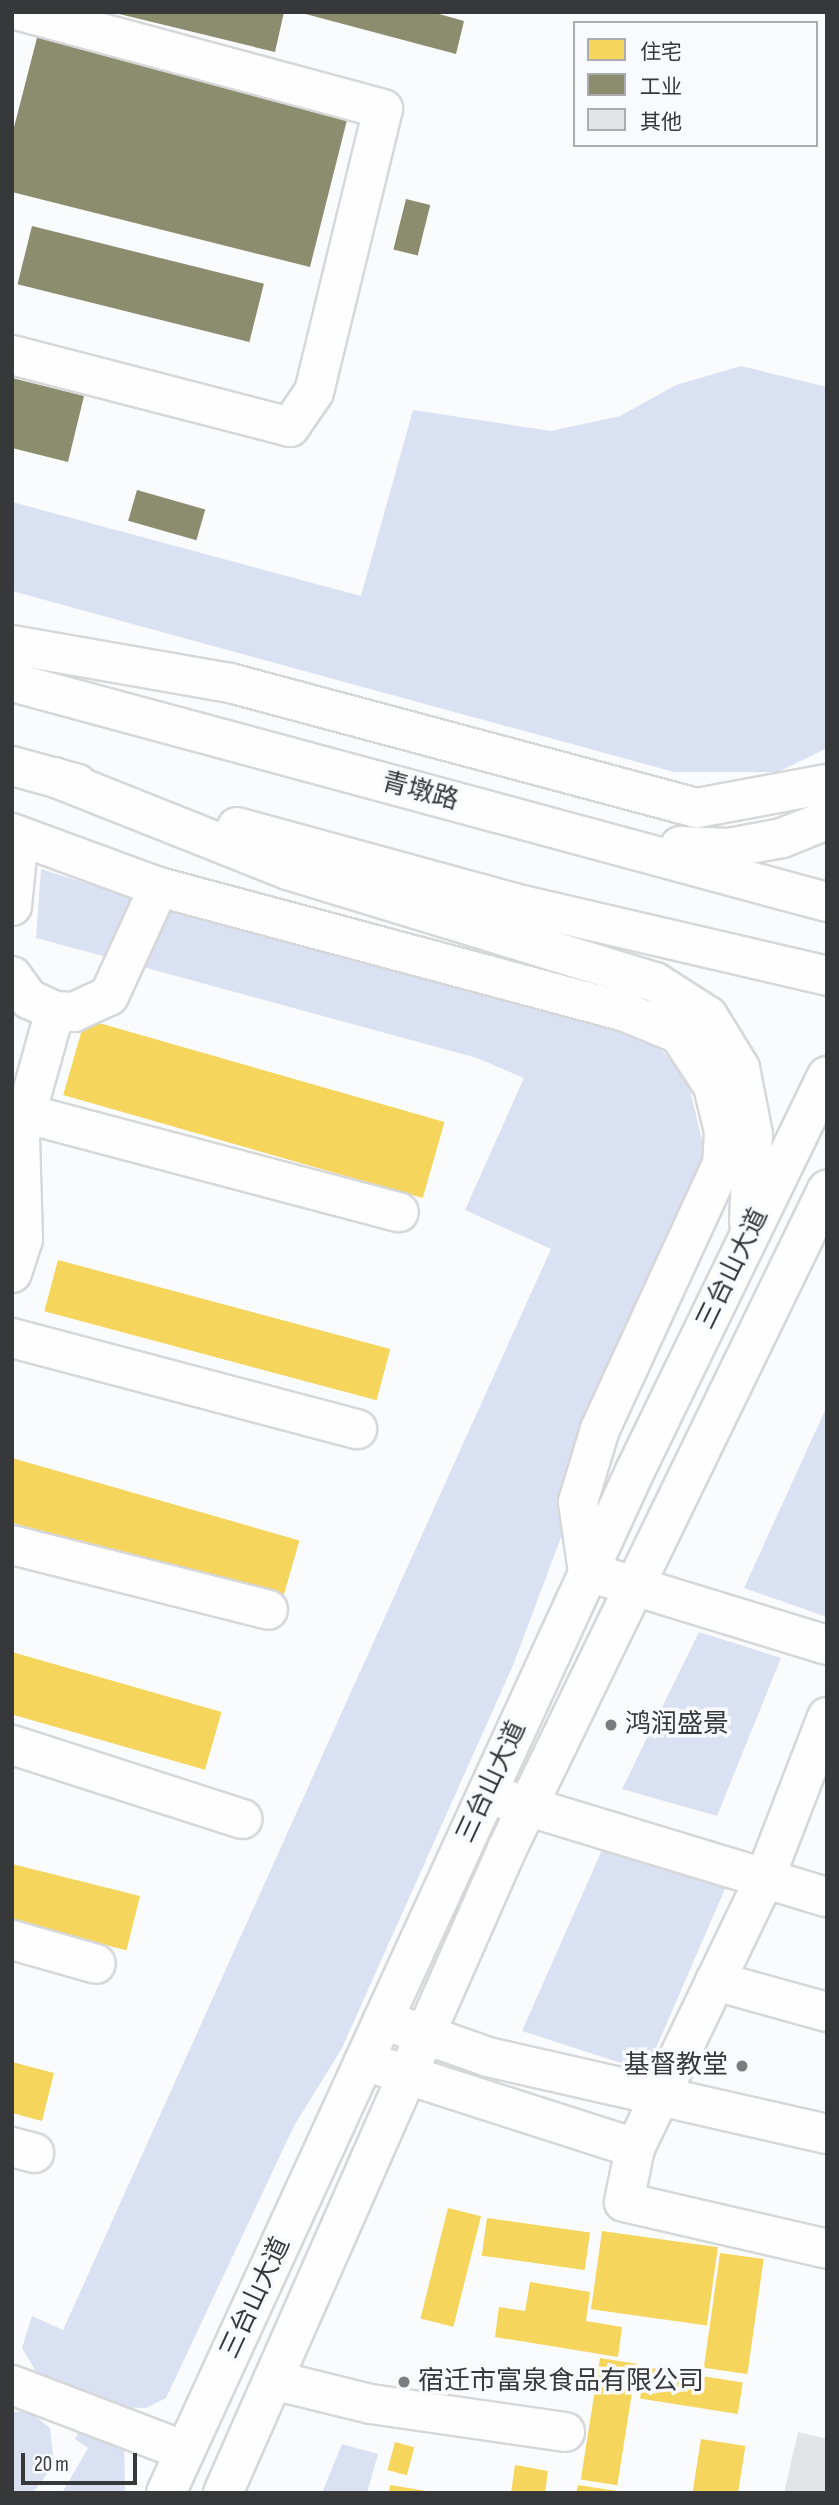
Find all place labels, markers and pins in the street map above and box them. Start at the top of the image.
place label: 鸿润盛景 [625,1709,729,1741]
marker: 鸿润盛景 [603,1717,619,1733]
place label: 基督教堂 [624,2050,728,2082]
marker: 基督教堂 [734,2058,750,2074]
place label: 宿迁市富泉食品有限公司 [418,2366,704,2398]
marker: 宿迁市富泉食品有限公司 [396,2374,412,2390]

